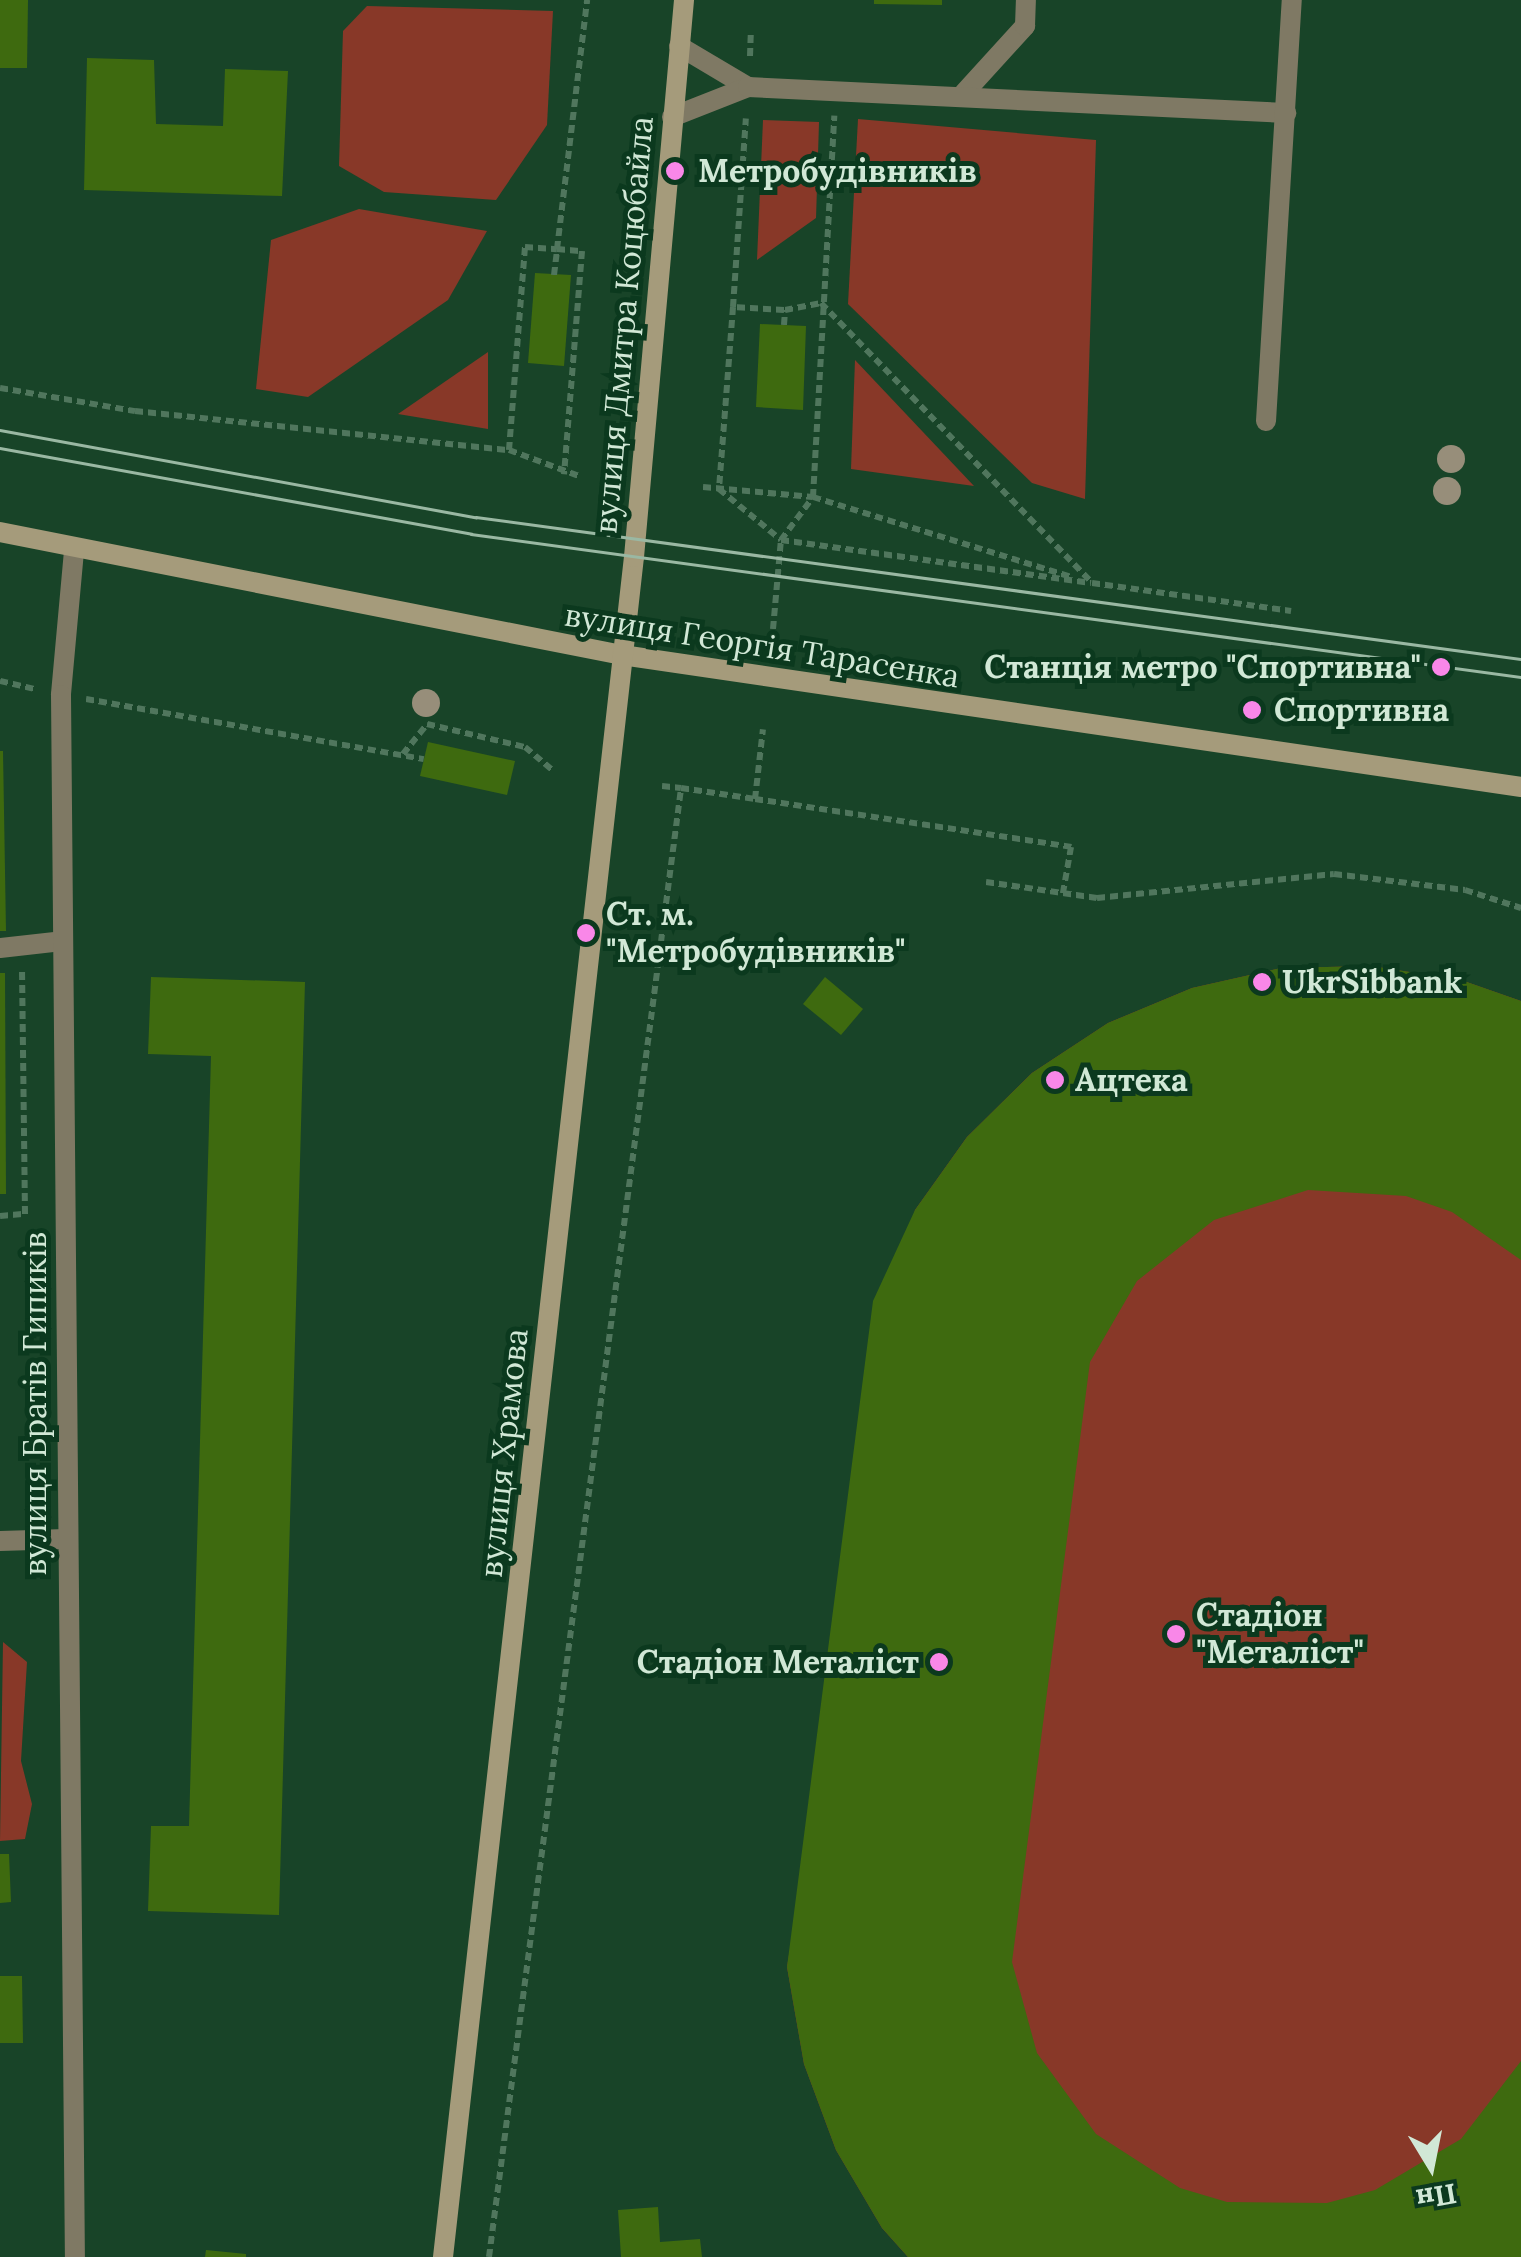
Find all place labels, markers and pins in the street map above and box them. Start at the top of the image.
place label: Метробудівників [698,152,977,190]
marker: Метробудівників [662,158,688,184]
place label: Станція метро "Спортивна" [984,648,1421,686]
marker: Станція метро "Спортивна" [1430,656,1452,678]
place label: Спортивна [1274,691,1449,729]
marker: Спортивна [1239,697,1265,723]
place label: Ст. м. "Метробудівників" [606,896,906,971]
marker: Ст. м. "Метробудівників" [575,922,597,944]
place label: UkrSibbank [1282,963,1463,1001]
marker: UkrSibbank [1251,971,1273,993]
place label: Ацтека [1075,1061,1188,1099]
marker: Ацтека [1044,1069,1066,1091]
place label: Стадіон "Металіст" [1196,1597,1364,1672]
marker: Стадіон "Металіст" [1165,1623,1187,1645]
place label: Стадіон Металіст [637,1643,919,1681]
marker: Стадіон Металіст [928,1651,950,1673]

